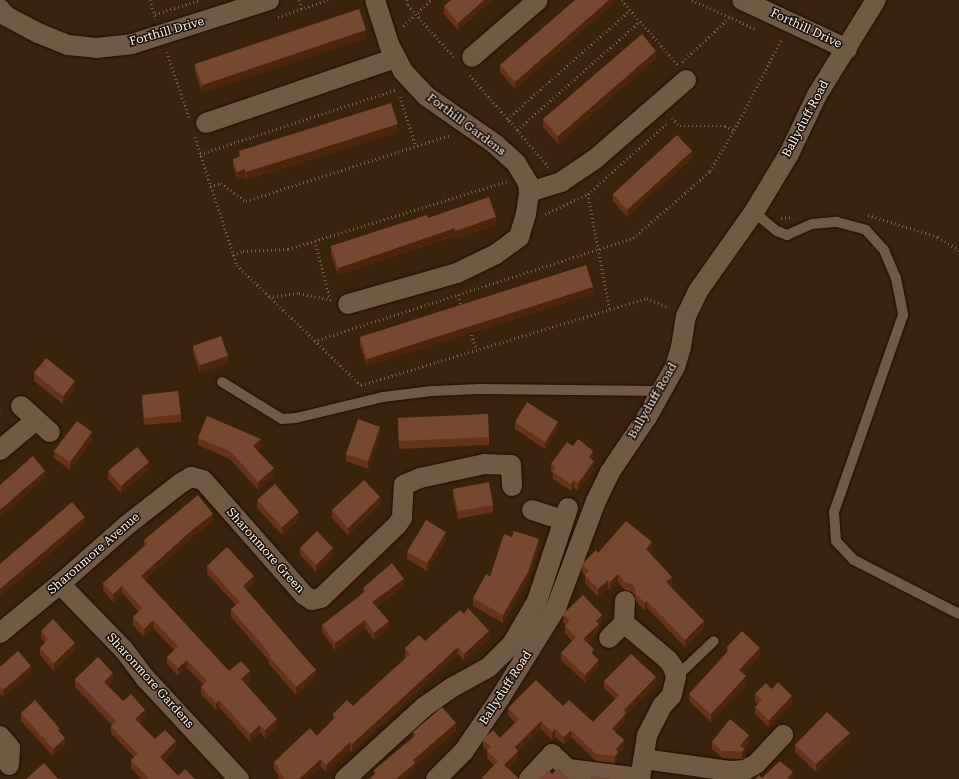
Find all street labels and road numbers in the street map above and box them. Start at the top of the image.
street label: Forthill Drive [768,6,844,52]
street label: Forthill Drive [128,14,206,50]
street label: Ballyduff Road [780,78,832,160]
street label: Forthill Gardens [424,91,508,159]
street label: Ballyduff Road [625,361,681,441]
street label: Sharonmore Green [223,505,307,597]
street label: Sharonmore Avenue [45,510,143,598]
street label: Sharonmore Gardens [104,630,196,732]
street label: Ballyduff Road [477,648,535,728]

